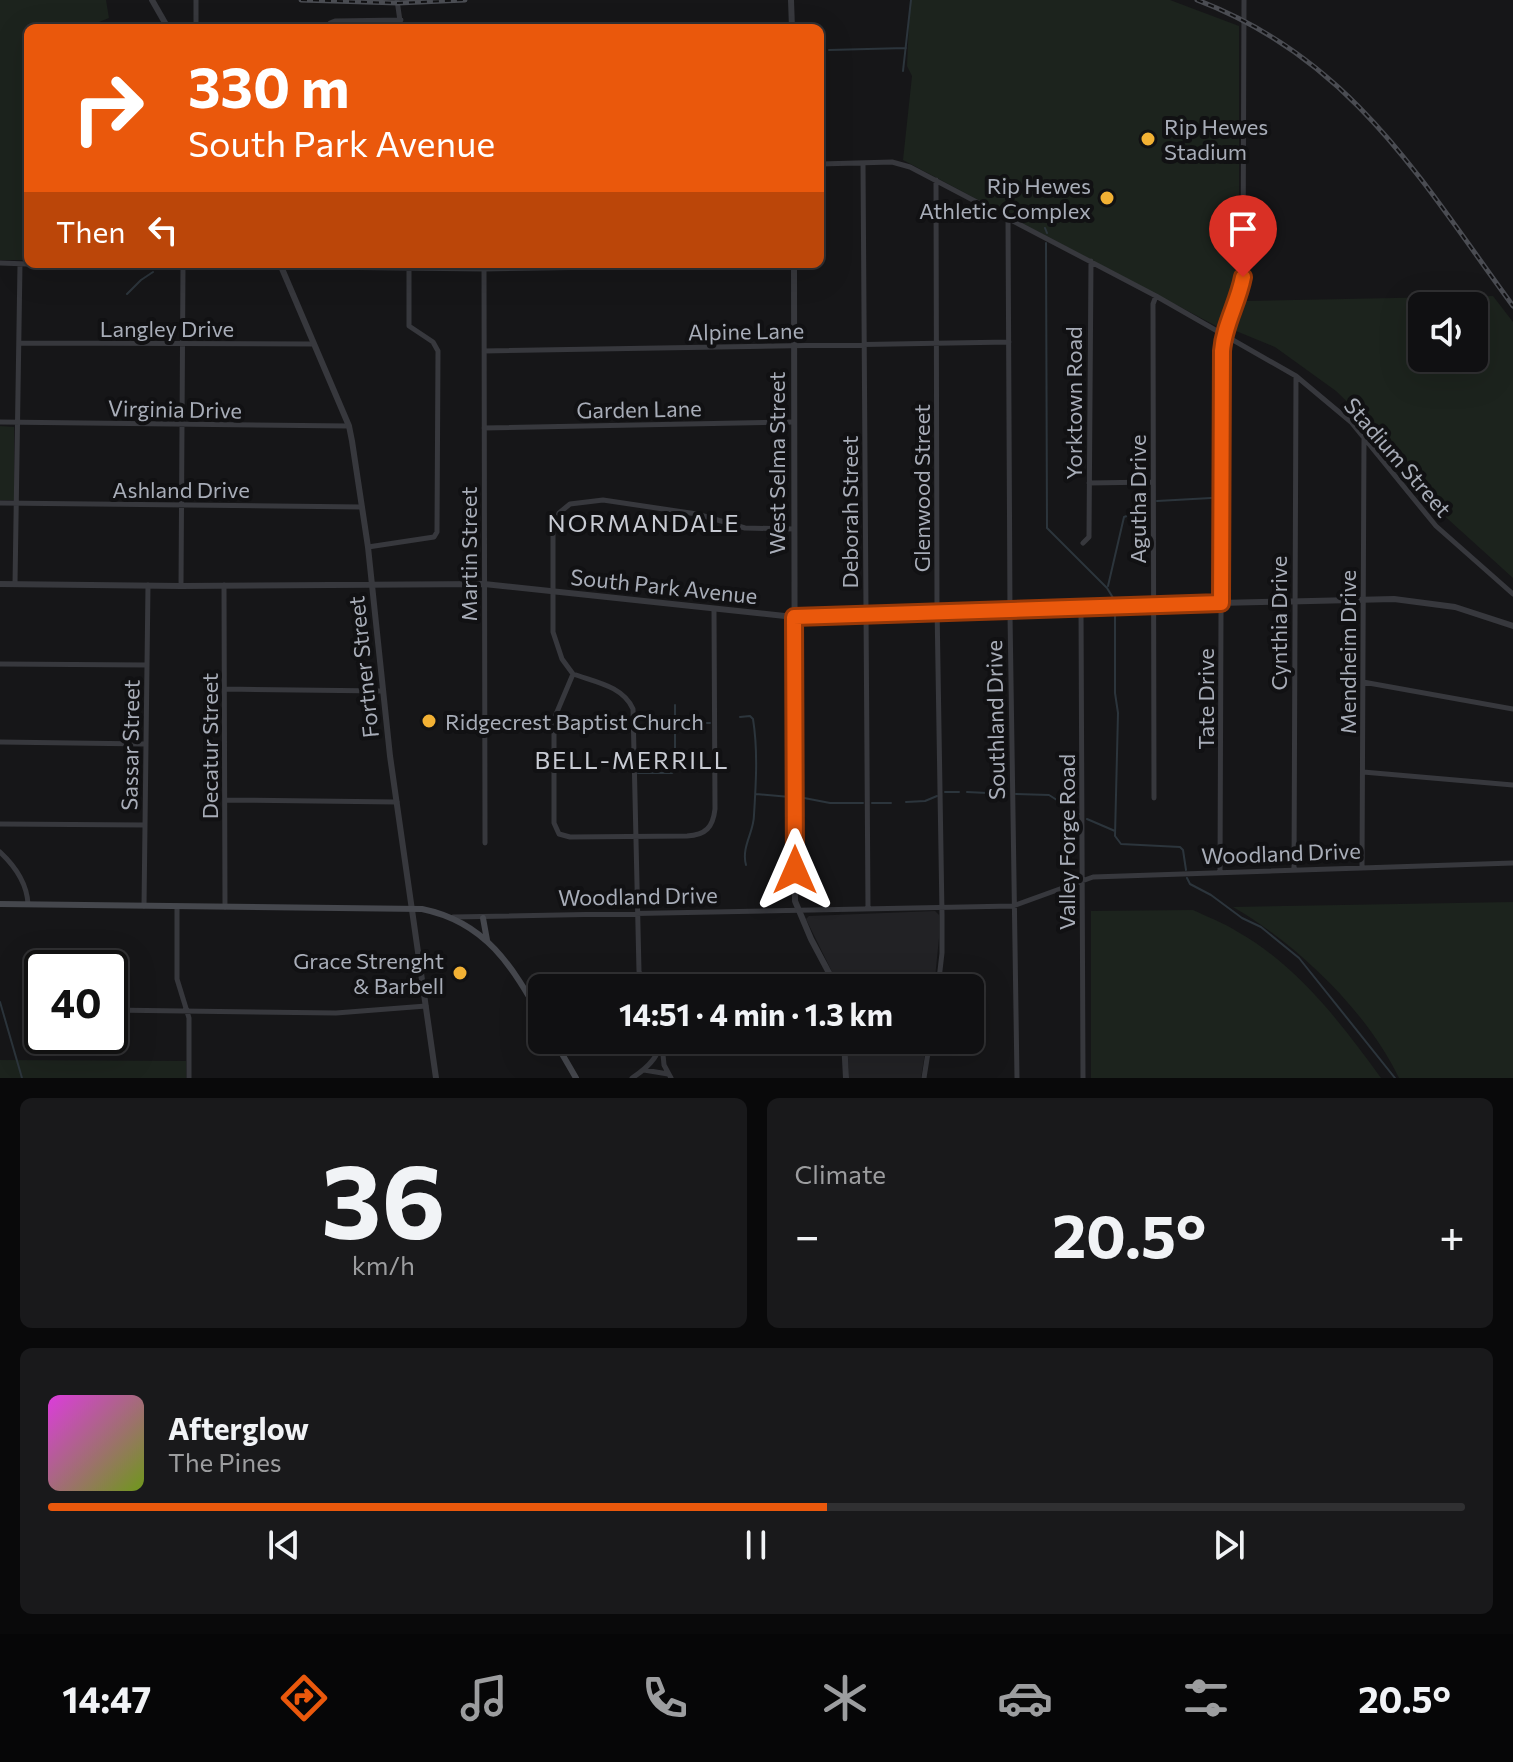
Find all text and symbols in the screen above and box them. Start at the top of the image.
text: 330 m [188,51,350,120]
icon: right [56,56,160,160]
place label: Rip Hewes Stadium [1164,113,1268,165]
text: South Park Avenue [188,120,495,164]
marker: Rip Hewes Stadium [1139,130,1157,148]
place label: Rip Hewes Athletic Complex [919,172,1091,224]
marker: Rip Hewes Athletic Complex [1098,189,1116,207]
pin [1209,195,1277,277]
icon: arrive [1221,207,1265,251]
icon: left [141,208,185,252]
text: Then [56,212,125,249]
map controls [1408,292,1488,372]
button: sound [1408,292,1488,372]
street label: Langley Drive [100,315,234,342]
street label: Alpine Lane [688,316,804,346]
street label: Yorktown Road [1060,326,1087,480]
street label: West Selma Street [763,372,790,554]
street label: Stadium Street [1339,392,1457,522]
street label: Virginia Drive [108,394,242,424]
street label: Garden Lane [576,394,702,424]
street label: Glenwood Street [908,404,935,572]
street label: Agutha Drive [1124,434,1151,564]
street label: Deborah Street [836,435,863,589]
street label: Ashland Drive [112,476,250,503]
street label: Martin Street [455,487,482,621]
district label: NORMANDALE [548,508,740,537]
street label: Cynthia Drive [1265,556,1292,690]
street label: South Park Avenue [569,563,759,609]
street label: Mendheim Drive [1334,570,1361,734]
street label: Fortner Street [342,595,384,739]
street label: Southland Drive [980,640,1010,800]
street label: Tate Drive [1192,648,1219,750]
street label: Decatur Street [196,673,223,819]
street label: Sassar Street [115,679,145,811]
place label: Ridgecrest Baptist Church [445,708,704,735]
marker: Ridgecrest Baptist Church [420,712,438,730]
district label: BELL-MERRILL [535,745,729,774]
street label: Valley Forge Road [1053,754,1080,930]
position arrow [753,828,837,912]
street label: Woodland Drive [1201,837,1361,869]
street label: Woodland Drive [558,881,718,911]
place label: Grace Strenght & Barbell [293,947,444,999]
speed limit sign: 40 [24,950,128,1054]
marker: Grace Strenght & Barbell [451,964,469,982]
text: 14:51 · 4 min · 1.3 km [619,995,893,1032]
text: 36 [321,1133,446,1260]
text: Climate [795,1158,886,1189]
text: 20.5° [1052,1197,1206,1270]
text: − [795,1207,820,1261]
text: + [1439,1207,1465,1261]
text: km/h [352,1249,415,1280]
text: Afterglow [168,1409,309,1446]
text: The Pines [168,1446,282,1477]
icon: previous [262,1523,306,1567]
icon: pause [734,1523,778,1567]
icon: next [1207,1523,1251,1567]
icon: directions [276,1670,332,1726]
icon: music [456,1670,512,1726]
icon: phone [637,1670,693,1726]
icon: climate [817,1670,873,1726]
icon: car [997,1670,1053,1726]
icon: filters [1178,1670,1234,1726]
text: 14:47 [62,1676,151,1720]
text: 20.5° [1358,1676,1451,1720]

